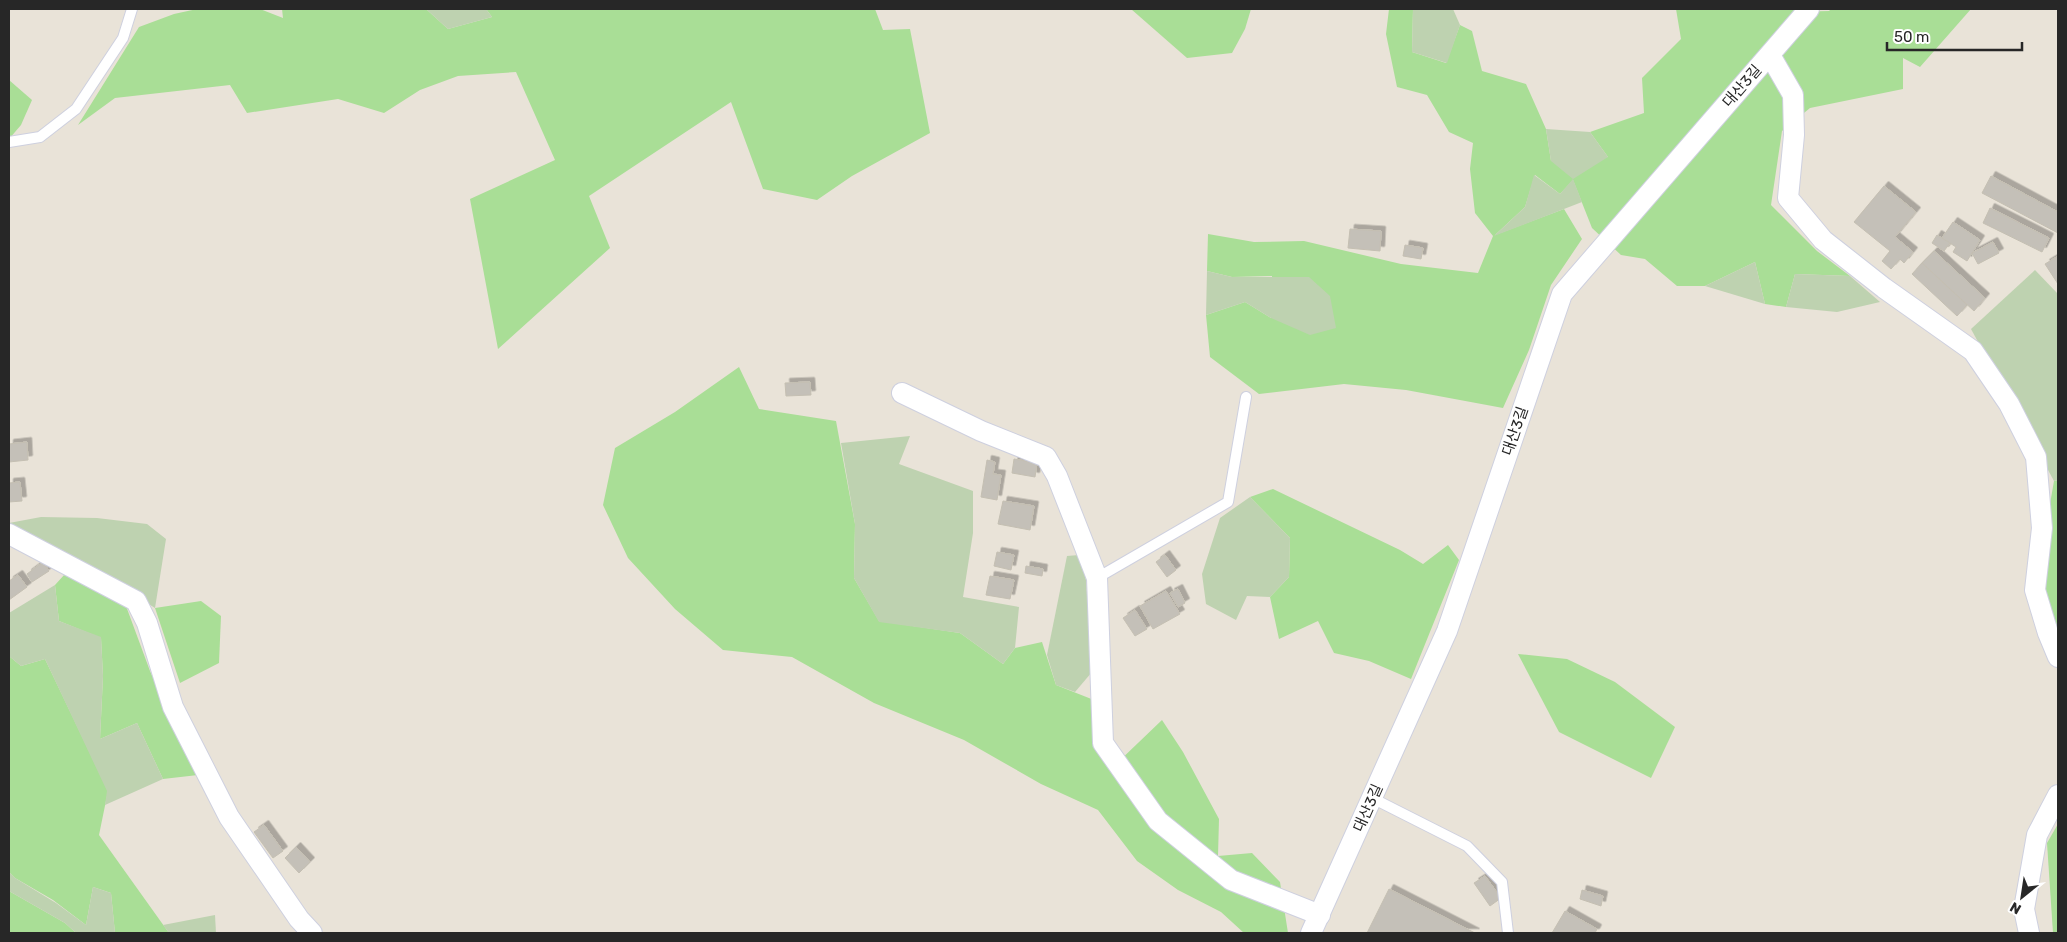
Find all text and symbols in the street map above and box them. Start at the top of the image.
scale bar [1887,20,2022,52]
text: 50 m [1894,28,1929,46]
street label: 대산3길 [1719,61,1765,111]
street label: 대산3길 [1498,404,1532,458]
street label: 대산3길 [1350,781,1386,835]
north arrow [1997,872,2047,922]
text: N [2007,898,2024,918]

